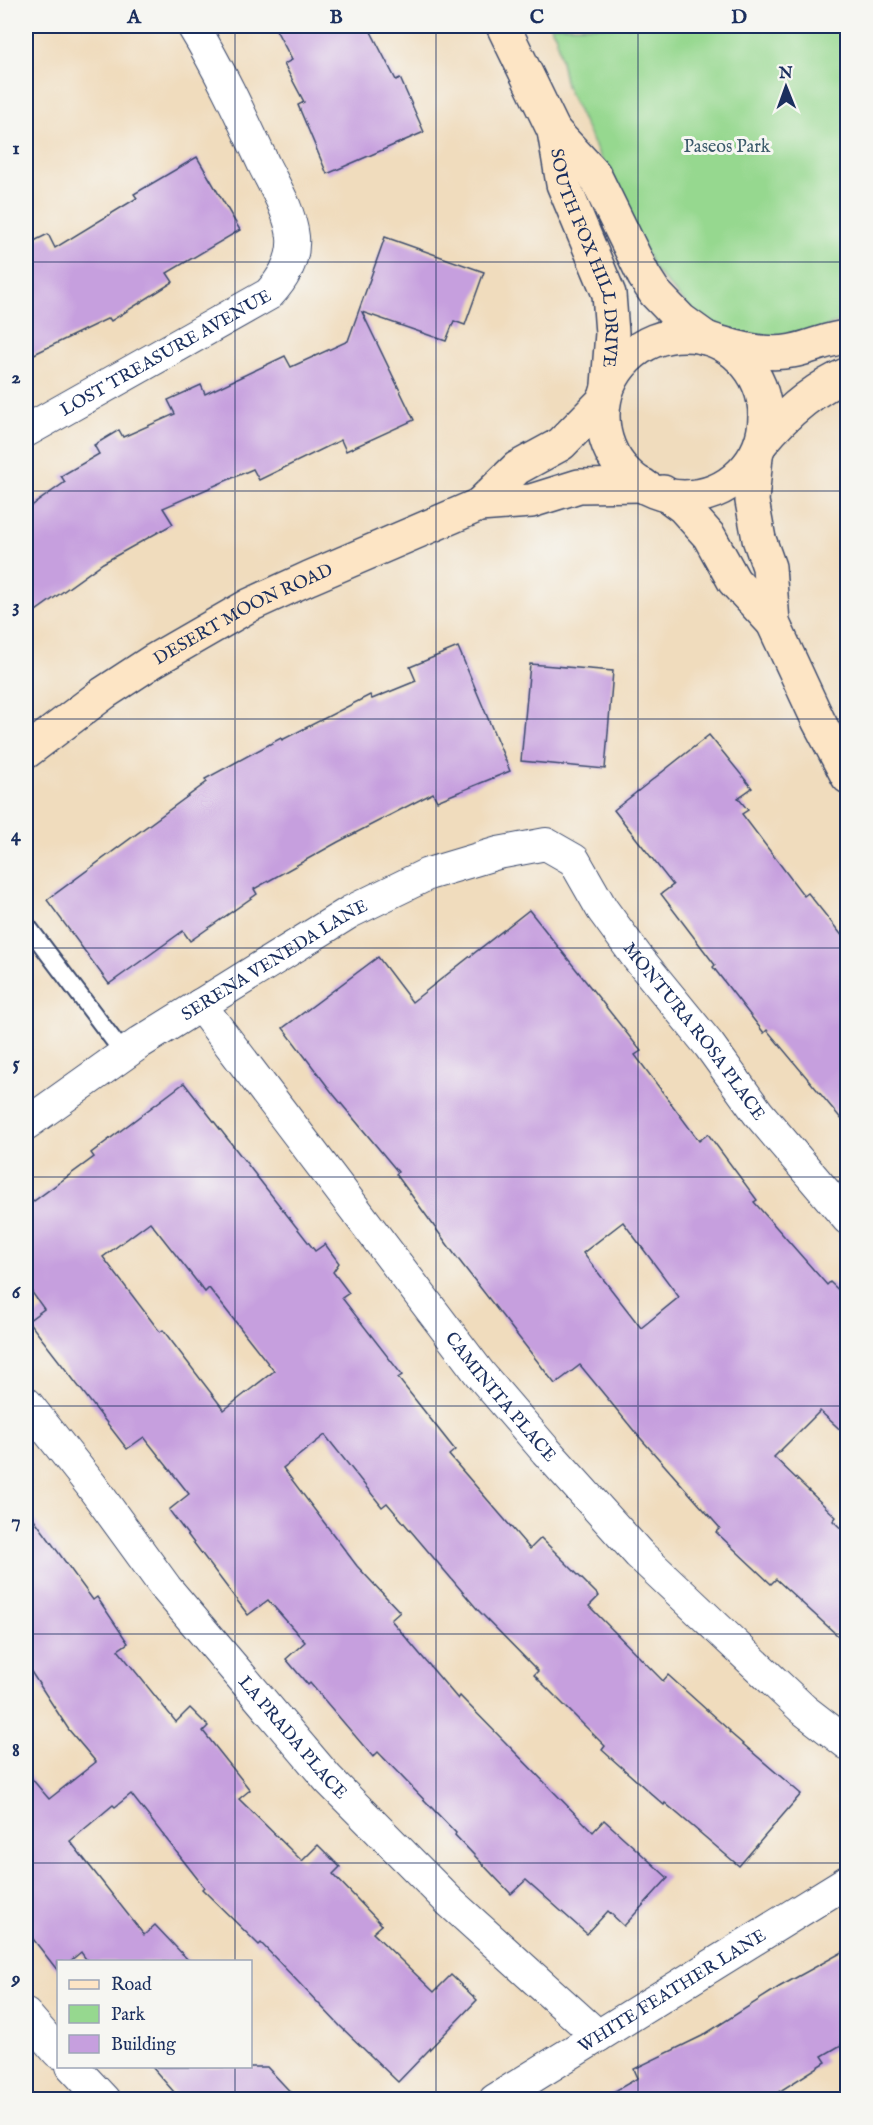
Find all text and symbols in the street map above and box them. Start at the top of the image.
text: A [126,5,142,30]
text: B [329,5,343,30]
text: C [530,5,544,30]
text: D [731,5,747,30]
north arrow [756,57,816,117]
text: N [778,64,793,84]
text: 1 [12,136,20,161]
park label: Paseos Park [684,136,771,159]
street label: SOUTH FOX HILL DRIVE [544,147,622,368]
street label: LOST TREASURE AVENUE [56,285,276,422]
text: 2 [11,365,21,390]
street label: DESERT MOON ROAD [150,559,337,671]
text: 3 [12,594,20,619]
text: 4 [11,823,22,848]
street label: SERENA VENEDA LANE [178,895,372,1027]
street label: MONTURA ROSA PLACE [617,938,770,1125]
text: 5 [12,1051,20,1076]
text: 6 [12,1280,22,1305]
street label: CAMINITA PLACE [439,1328,560,1468]
text: 7 [11,1509,21,1534]
street label: LA PRADA PLACE [232,1672,352,1805]
text: 8 [12,1738,20,1763]
street label: WHITE FEATHER LANE [574,1925,771,2059]
legend [57,1960,252,2068]
text: 9 [11,1966,21,1991]
text: Road [111,1974,152,1997]
text: Park [111,2004,146,2027]
text: Building [111,2034,176,2057]

